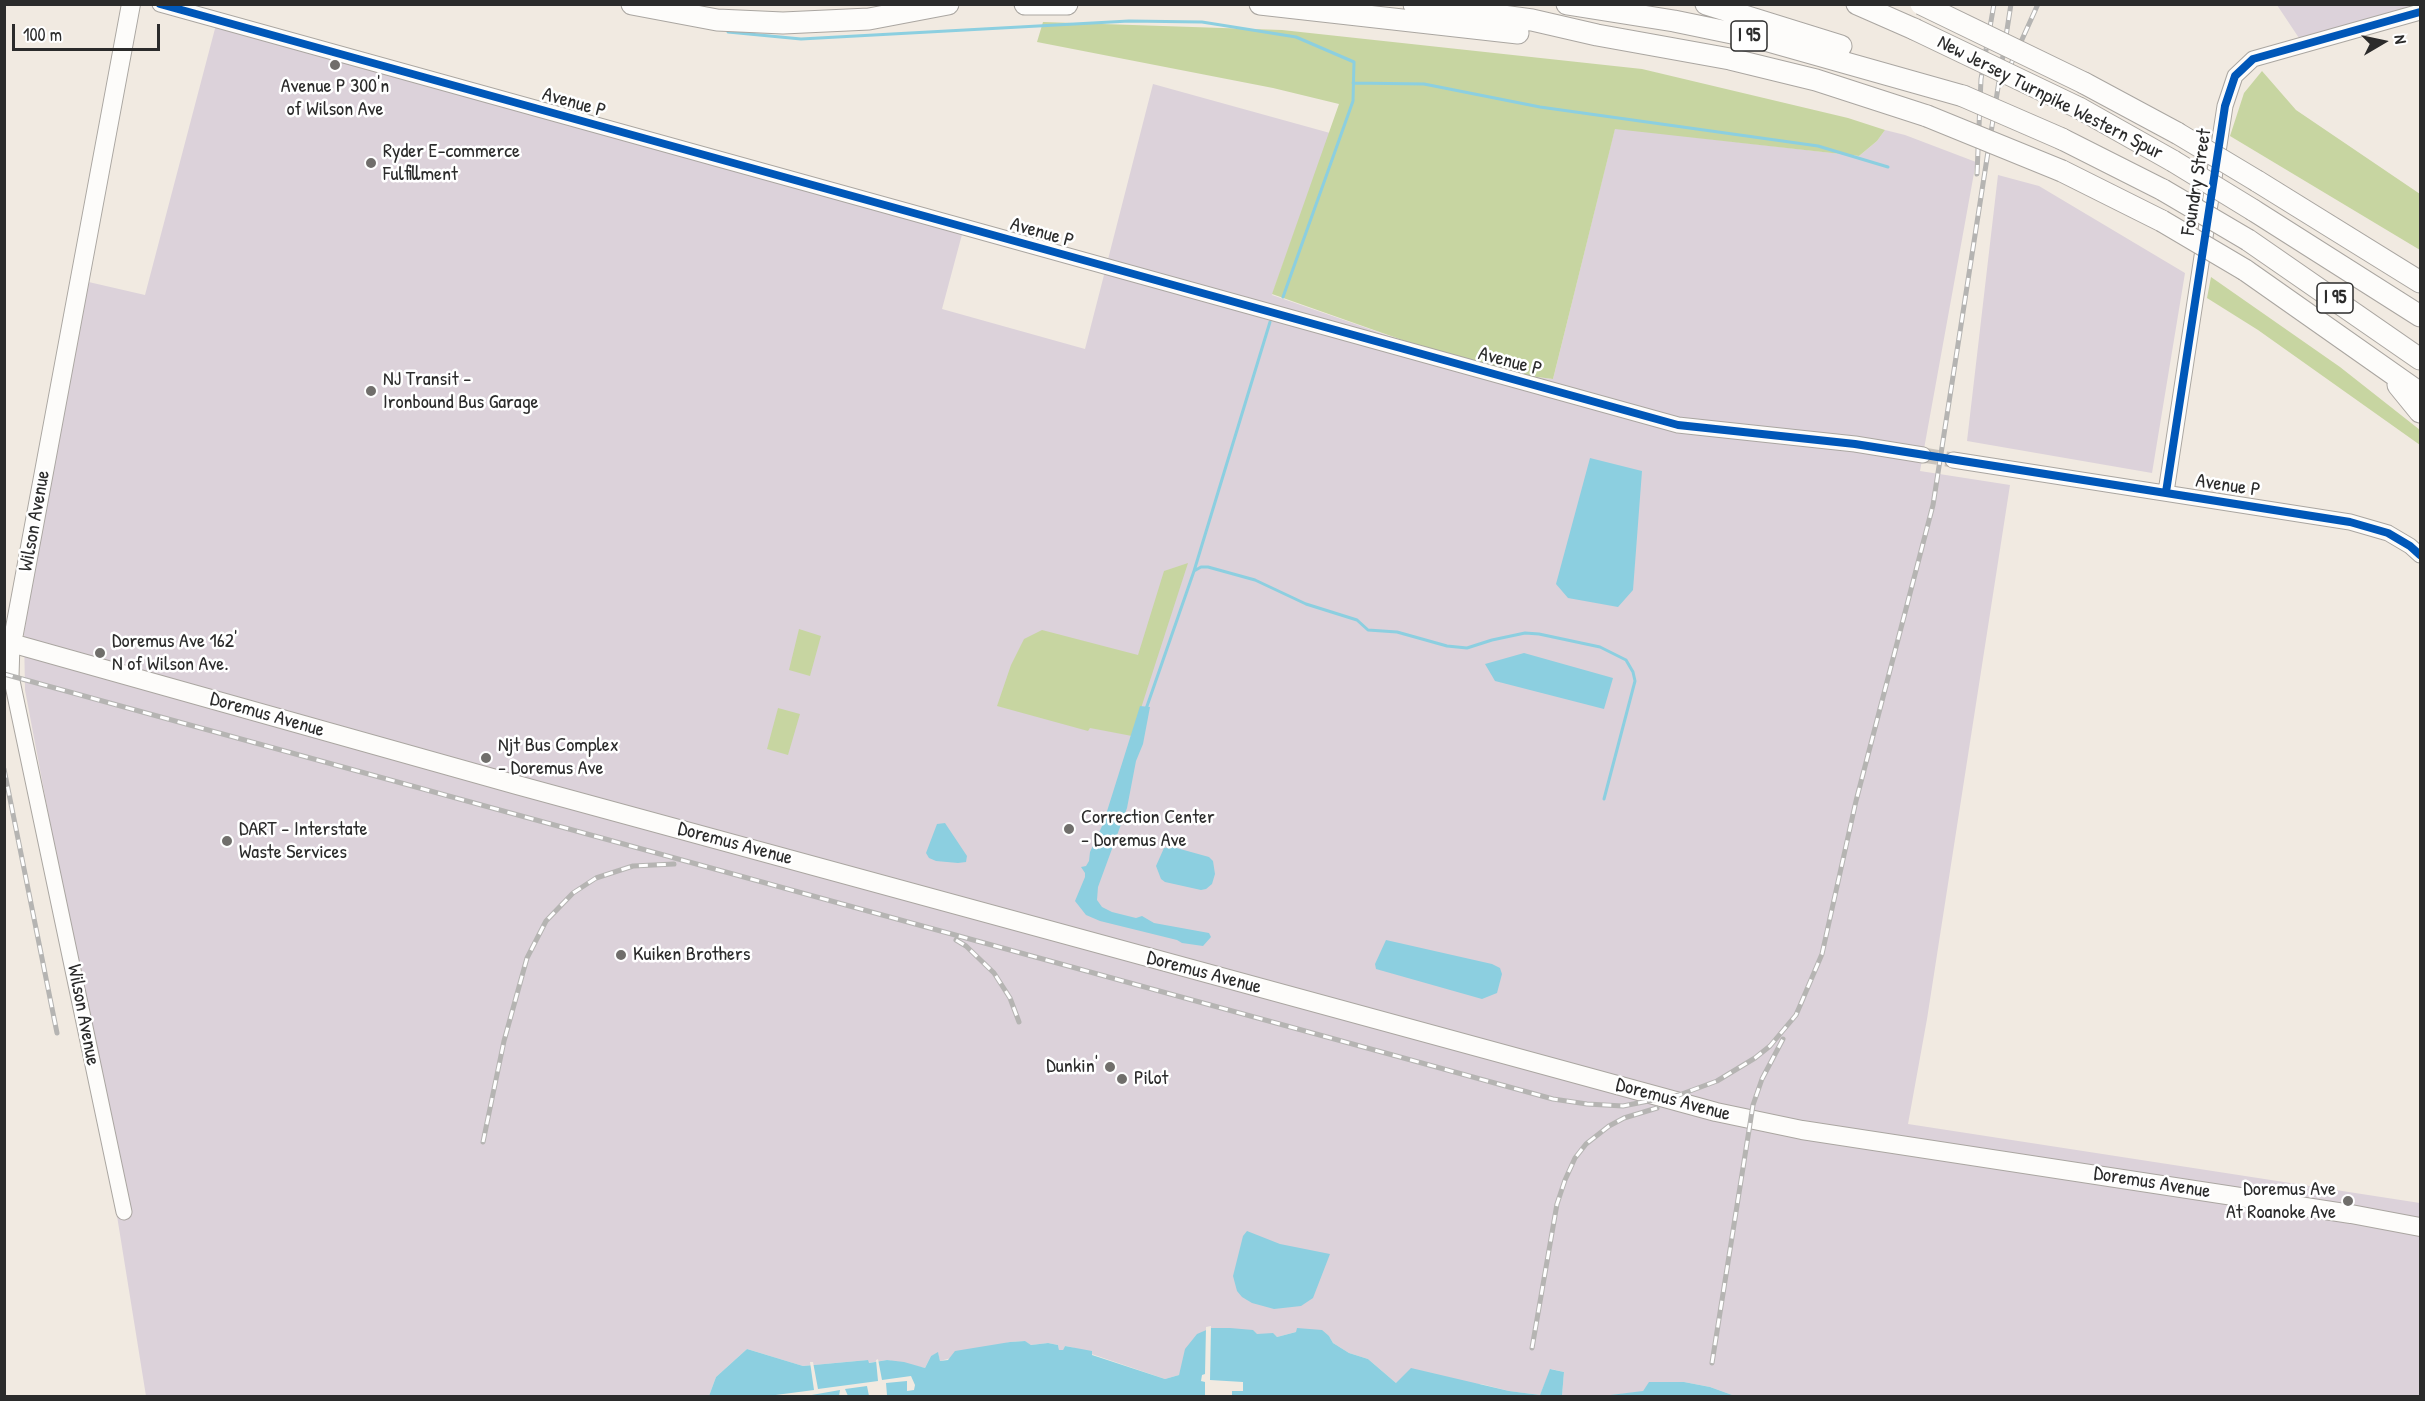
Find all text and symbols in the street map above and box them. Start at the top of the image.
scale bar [15,12,164,50]
north arrow [2353,12,2413,72]
road number: I 95 [1731,21,1767,51]
text: 100 m [23,22,62,47]
street label: New Jersey Turnpike Western Spur [1933,31,2167,165]
text: N [2389,33,2412,45]
marker: Avenue P 300'n of Wilson Ave [328,58,342,72]
place label: Avenue P 300'n of Wilson Ave [281,75,389,122]
street label: Avenue P [539,83,609,123]
street label: Foundry Street [2177,127,2217,237]
place label: Ryder E-commerce Fulfillment [383,140,520,187]
marker: Ryder E-commerce Fulfillment [364,156,378,170]
street label: Avenue P [1007,213,1077,253]
road number: I 95 [2317,283,2353,313]
street label: Avenue P [1476,342,1544,382]
place label: NJ Transit - Ironbound Bus Garage [383,368,539,415]
marker: NJ Transit - Ironbound Bus Garage [364,384,378,398]
street label: Wilson Avenue [14,469,56,573]
street label: Avenue P [2194,469,2262,503]
place label: Doremus Ave 162' N of Wilson Ave. [112,630,237,677]
marker: Doremus Ave 162' N of Wilson Ave. [93,646,107,660]
street label: Doremus Avenue [207,687,327,743]
place label: Njt Bus Complex - Doremus Ave [498,734,619,781]
marker: Njt Bus Complex - Doremus Ave [479,751,493,765]
place label: Correction Center - Doremus Ave [1081,806,1215,853]
street label: Doremus Avenue [675,817,795,871]
place label: DART - Interstate Waste Services [239,818,368,865]
marker: Correction Center - Doremus Ave [1062,822,1076,836]
marker: DART - Interstate Waste Services [220,834,234,848]
place label: Kuiken Brothers [633,943,750,967]
street label: Doremus Avenue [1144,946,1264,1000]
marker: Kuiken Brothers [614,948,628,962]
street label: Wilson Avenue [61,963,105,1067]
place label: Dunkin' [1046,1055,1098,1079]
marker: Dunkin' [1103,1060,1117,1074]
place label: Pilot [1134,1067,1168,1091]
marker: Pilot [1115,1072,1129,1086]
street label: Doremus Avenue [1613,1073,1733,1127]
street label: Doremus Avenue [2092,1162,2212,1204]
place label: Doremus Ave At Roanoke Ave [2226,1178,2336,1225]
marker: Doremus Ave At Roanoke Ave [2341,1194,2355,1208]

